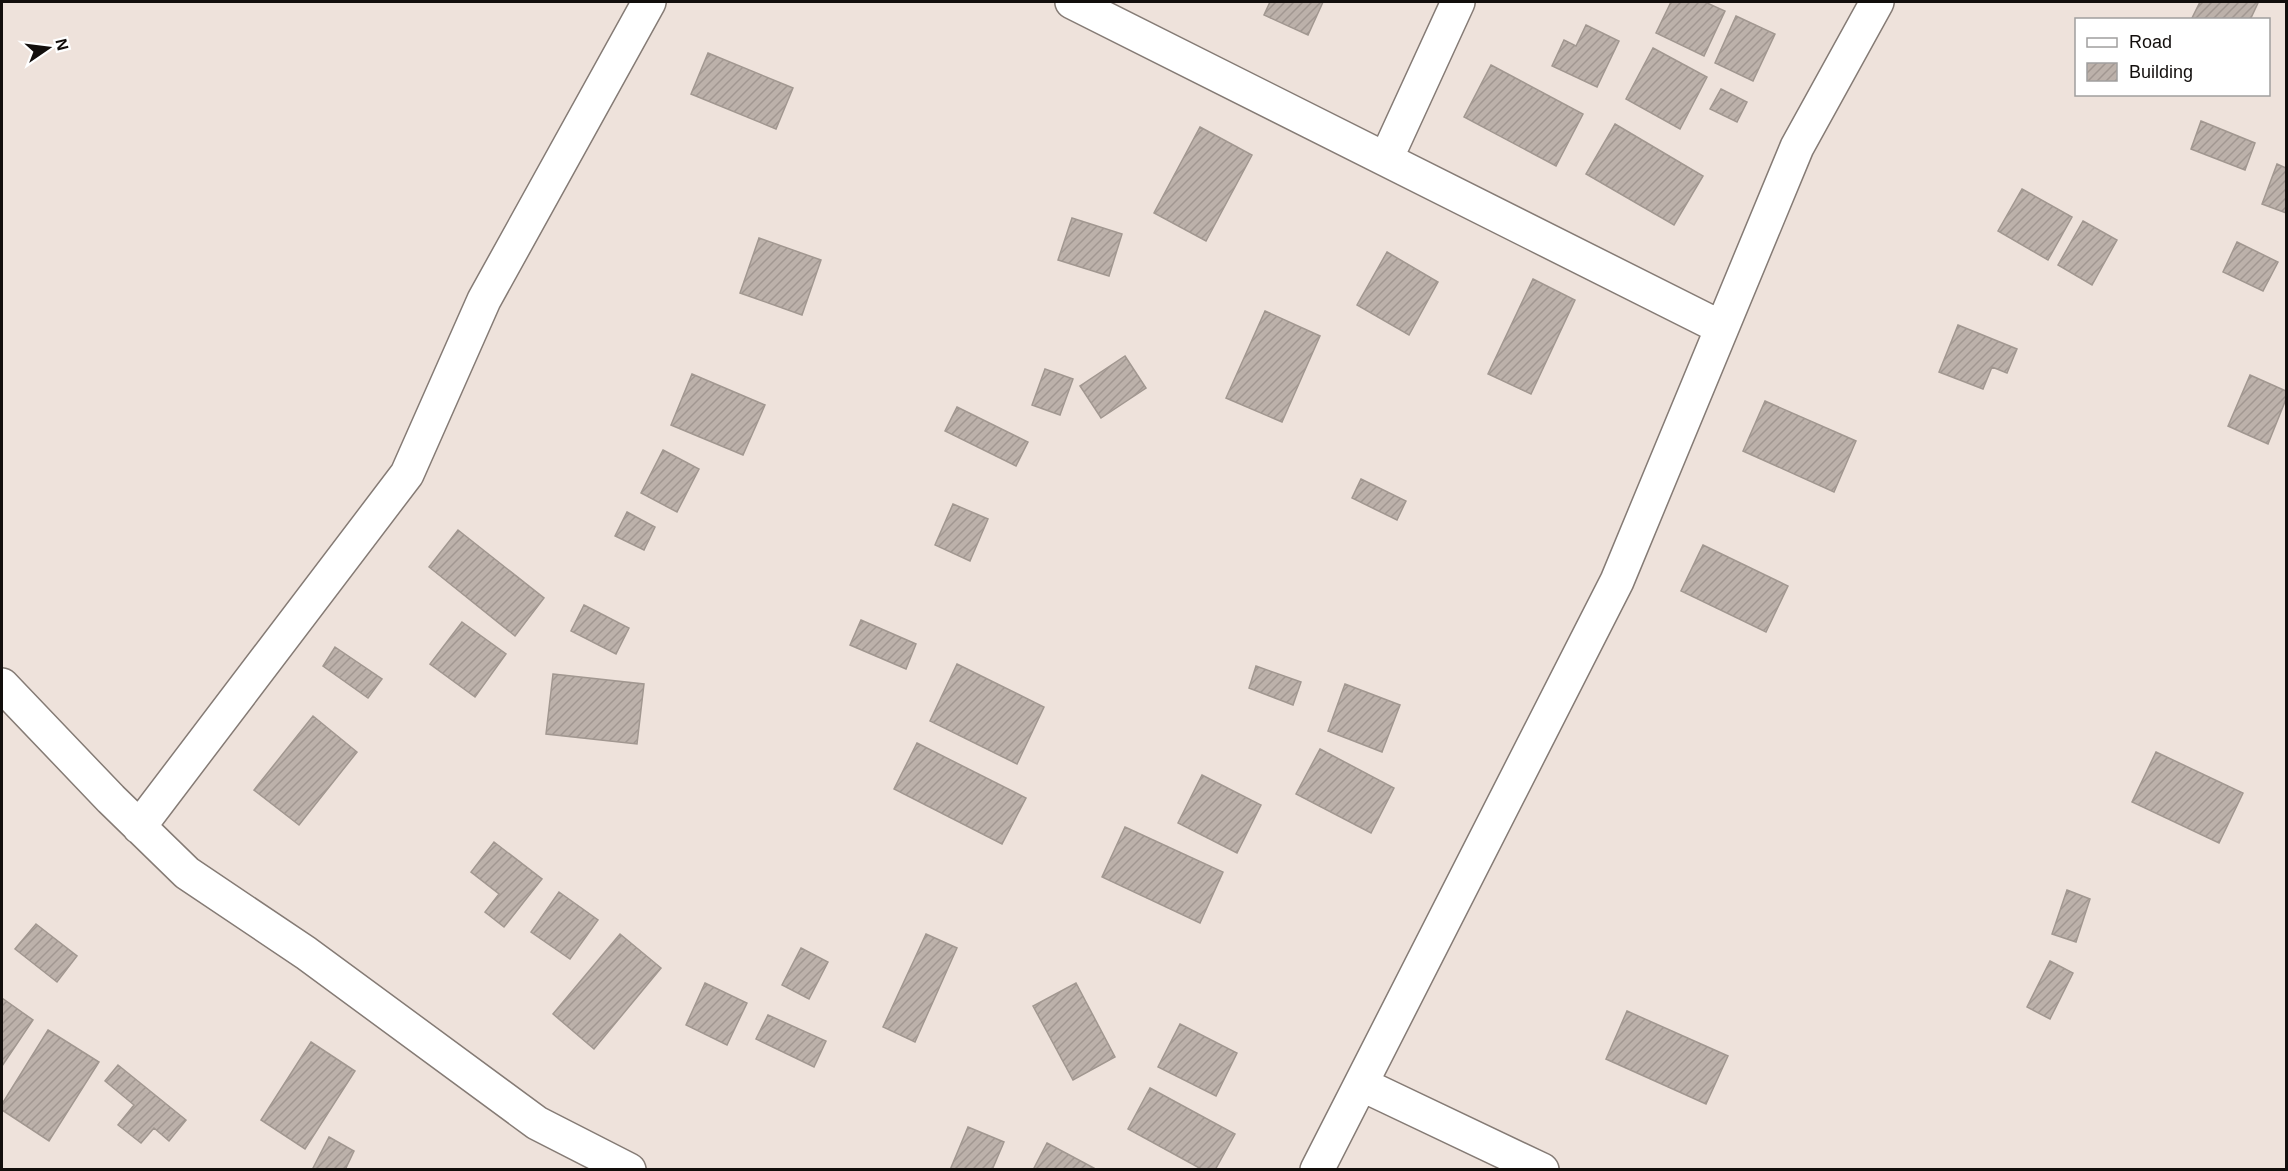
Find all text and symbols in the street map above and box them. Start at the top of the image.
north arrow [18,18,78,78]
legend [2075,18,2270,96]
text: Road [2129,32,2172,52]
text: N [52,37,72,52]
text: Building [2129,62,2193,82]

